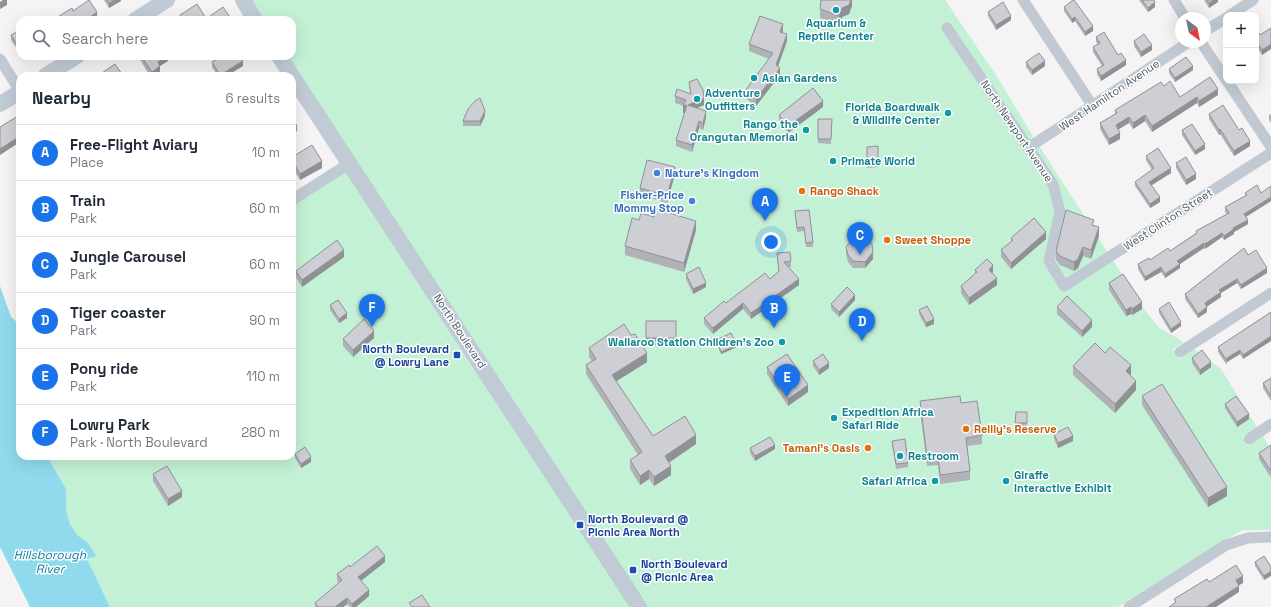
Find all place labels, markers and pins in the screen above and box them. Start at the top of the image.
marker: Aquarium & Reptile Center [831,5,841,15]
place label: Aquarium & Reptile Center [798,16,875,43]
place label: Asian Gardens [762,71,838,85]
marker: Asian Gardens [749,73,759,83]
place label: Adventure Outfitters [705,86,760,113]
marker: Adventure Outfitters [692,94,702,104]
place label: Florida Boardwalk & Wildlife Center [845,100,941,127]
marker: Florida Boardwalk & Wildlife Center [943,108,953,118]
place label: Rango the Orangutan Memorial [690,117,798,144]
marker: Rango the Orangutan Memorial [801,125,811,135]
place label: Primate World [841,154,915,168]
marker: Primate World [828,156,838,166]
place label: Nature's Kingdom [665,166,759,180]
marker: Nature's Kingdom [652,168,662,178]
place label: Rango Shack [810,184,880,198]
marker: Rango Shack [797,186,807,196]
place label: Fisher-Price Mommy Stop [614,188,684,215]
pin: A [752,188,778,221]
marker: Fisher-Price Mommy Stop [687,196,697,206]
pin: C [847,222,873,255]
place label: Sweet Shoppe [895,233,971,247]
marker: Sweet Shoppe [882,235,892,245]
pin: F [359,294,385,327]
pin: B [761,295,787,328]
pin: D [849,308,875,341]
place label: Wallaroo Station Children's Zoo [608,335,774,349]
marker: Wallaroo Station Children's Zoo [777,337,787,347]
place label: North Boulevard @ Lowry Lane [363,342,449,369]
marker: North Boulevard @ Lowry Lane [452,350,462,360]
pin: E [774,364,800,397]
place label: Expedition Africa Safari Ride [842,405,934,432]
marker: Expedition Africa Safari Ride [829,413,839,423]
place label: Reilly's Reserve [974,422,1057,436]
marker: Reilly's Reserve [961,424,971,434]
place label: Tamani's Oasis [783,441,860,455]
marker: Tamani's Oasis [863,443,873,453]
place label: Restroom [908,449,959,463]
marker: Restroom [895,451,905,461]
place label: Giraffe Interactive Exhibit [1014,468,1112,495]
place label: Safari Africa [862,474,928,488]
marker: Safari Africa [930,476,940,486]
marker: Giraffe Interactive Exhibit [1001,476,1011,486]
place label: North Boulevard @ Picnic Area North [588,512,688,539]
marker: North Boulevard @ Picnic Area North [575,520,585,530]
place label: North Boulevard @ Picnic Area [641,557,727,584]
marker: North Boulevard @ Picnic Area [628,565,638,575]

